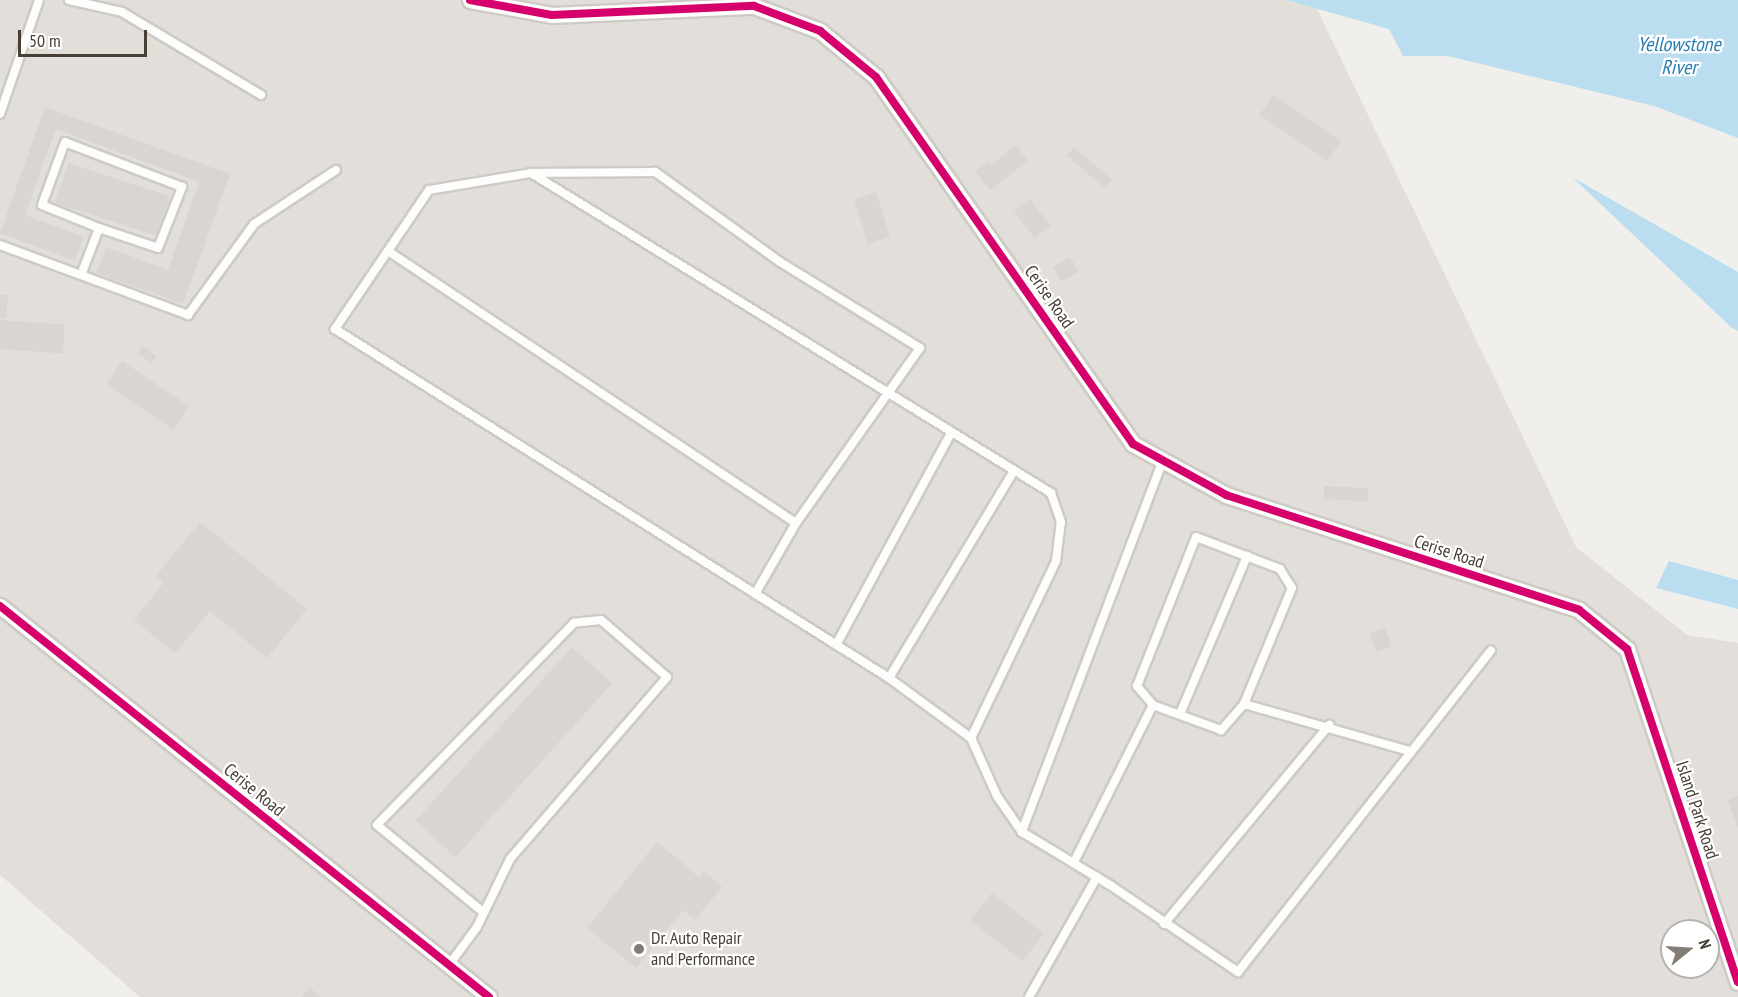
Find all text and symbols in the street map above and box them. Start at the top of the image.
scale bar [21,18,150,56]
text: 50 m [29,29,61,52]
water label: Yellowstone River [1637,32,1721,79]
street label: Cerise Road [1019,261,1079,333]
street label: Cerise Road [1411,531,1487,573]
street label: Island Park Road [1671,758,1723,862]
street label: Cerise Road [219,759,289,821]
north arrow [1660,919,1720,979]
place label: Dr. Auto Repair and Performance [651,928,755,970]
text: N [1694,937,1716,951]
marker: Dr. Auto Repair and Performance [632,942,646,956]

